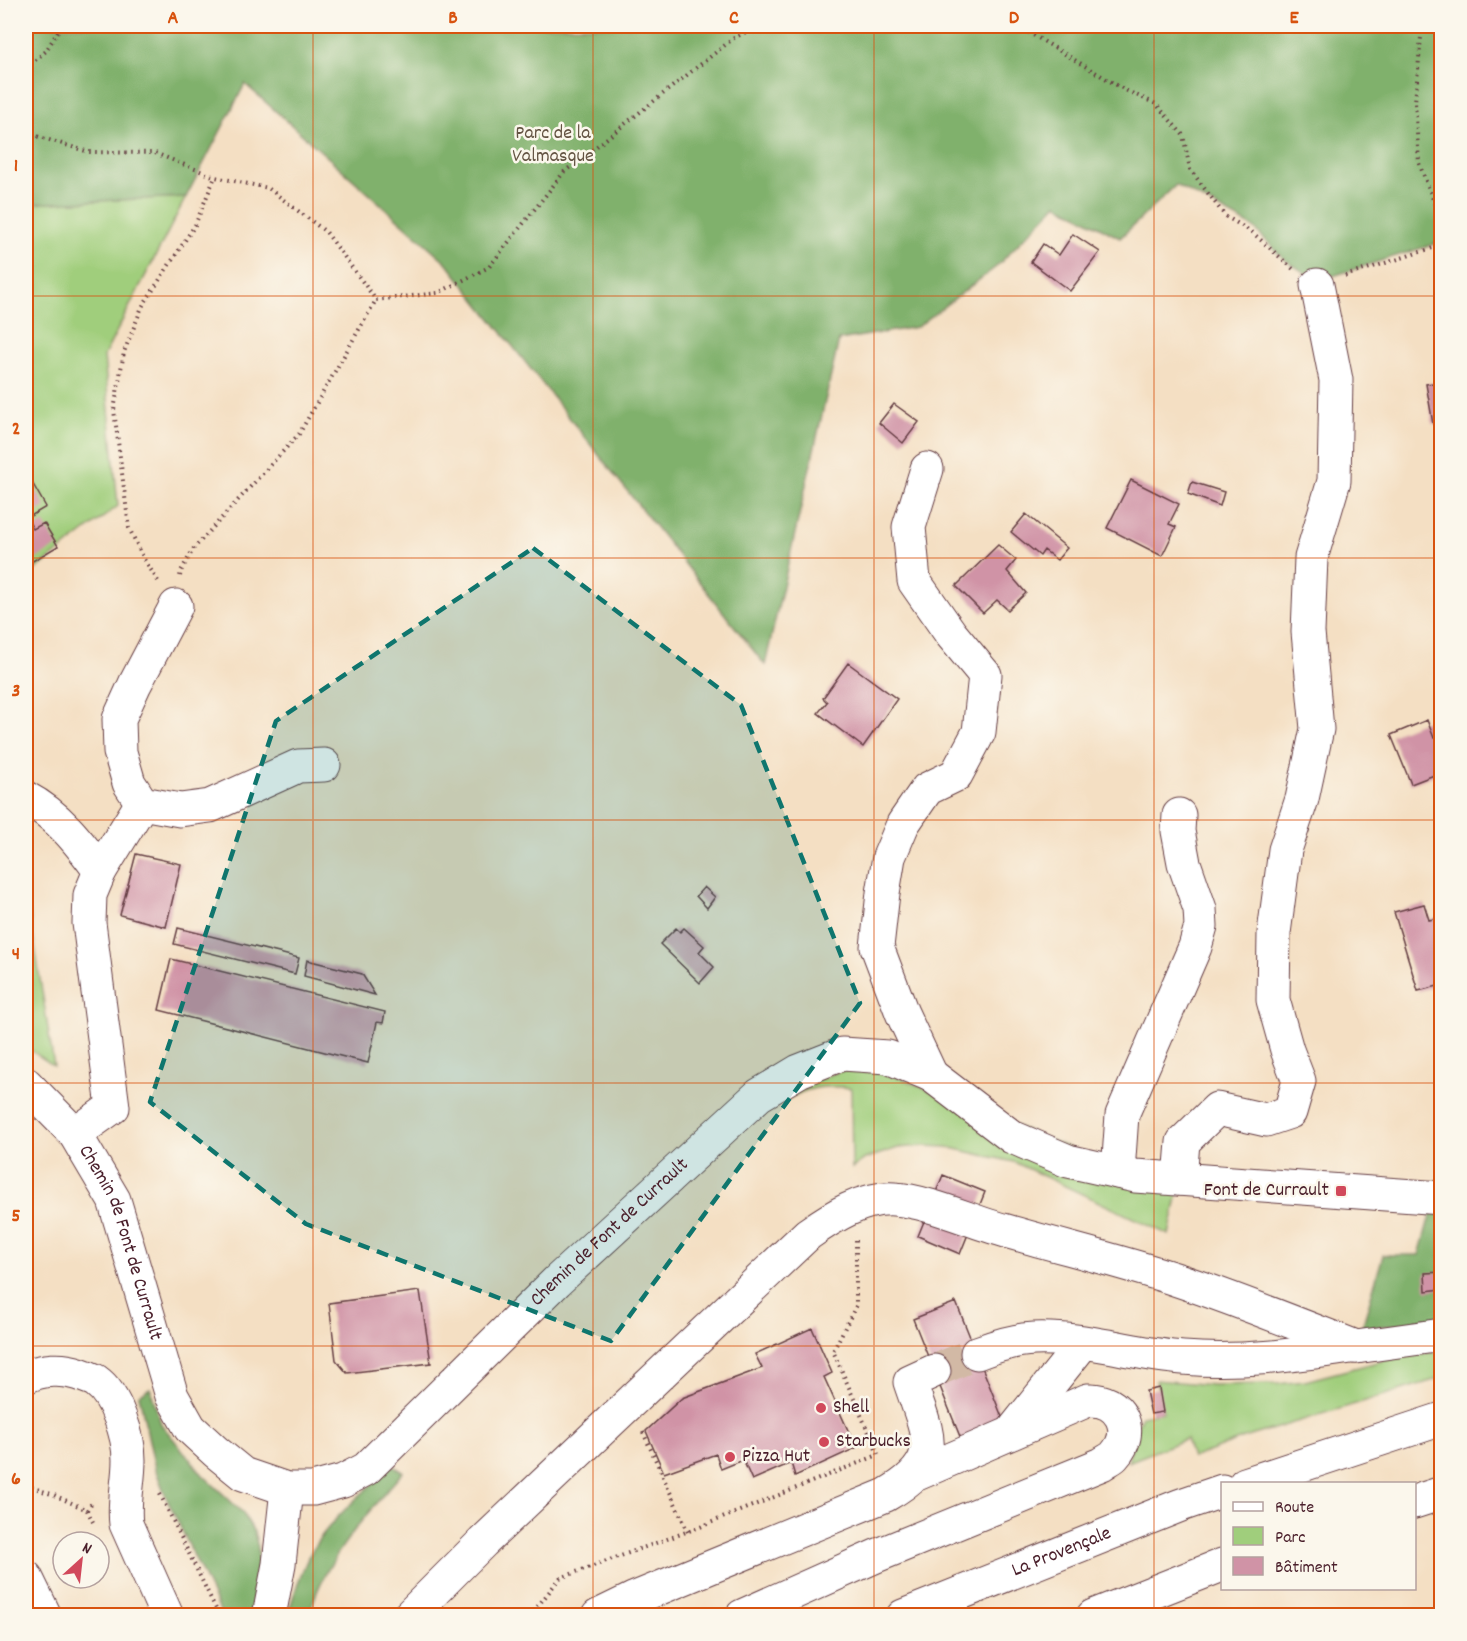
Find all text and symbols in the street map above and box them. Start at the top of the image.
text: A [168,5,179,33]
text: B [448,5,458,33]
text: C [729,5,739,33]
text: D [1009,5,1020,33]
text: E [1289,5,1299,33]
park label: Parc de la Valmasque [512,120,594,171]
text: 1 [14,153,18,181]
text: 2 [12,416,20,444]
text: 3 [12,678,20,706]
text: 4 [12,941,20,969]
street label: Chemin de Font de Currault [71,1140,169,1344]
street label: Chemin de Font de Currault [524,1152,695,1314]
place label: Font de Currault [1204,1177,1329,1205]
marker: Font de Currault [1334,1184,1348,1198]
text: 5 [11,1203,21,1231]
place label: Shell [833,1394,870,1422]
marker: Shell [814,1401,828,1415]
place label: Starbucks [836,1428,911,1456]
marker: Starbucks [817,1435,831,1449]
place label: Pizza Hut [742,1443,810,1471]
marker: Pizza Hut [723,1450,737,1464]
text: 6 [11,1466,21,1494]
legend [1221,1482,1416,1590]
text: Route [1275,1496,1314,1521]
street label: La Provençale [1008,1520,1116,1585]
text: Parc [1275,1526,1306,1551]
north arrow [51,1530,111,1590]
text: N [78,1537,96,1561]
text: Bâtiment [1275,1556,1338,1581]

